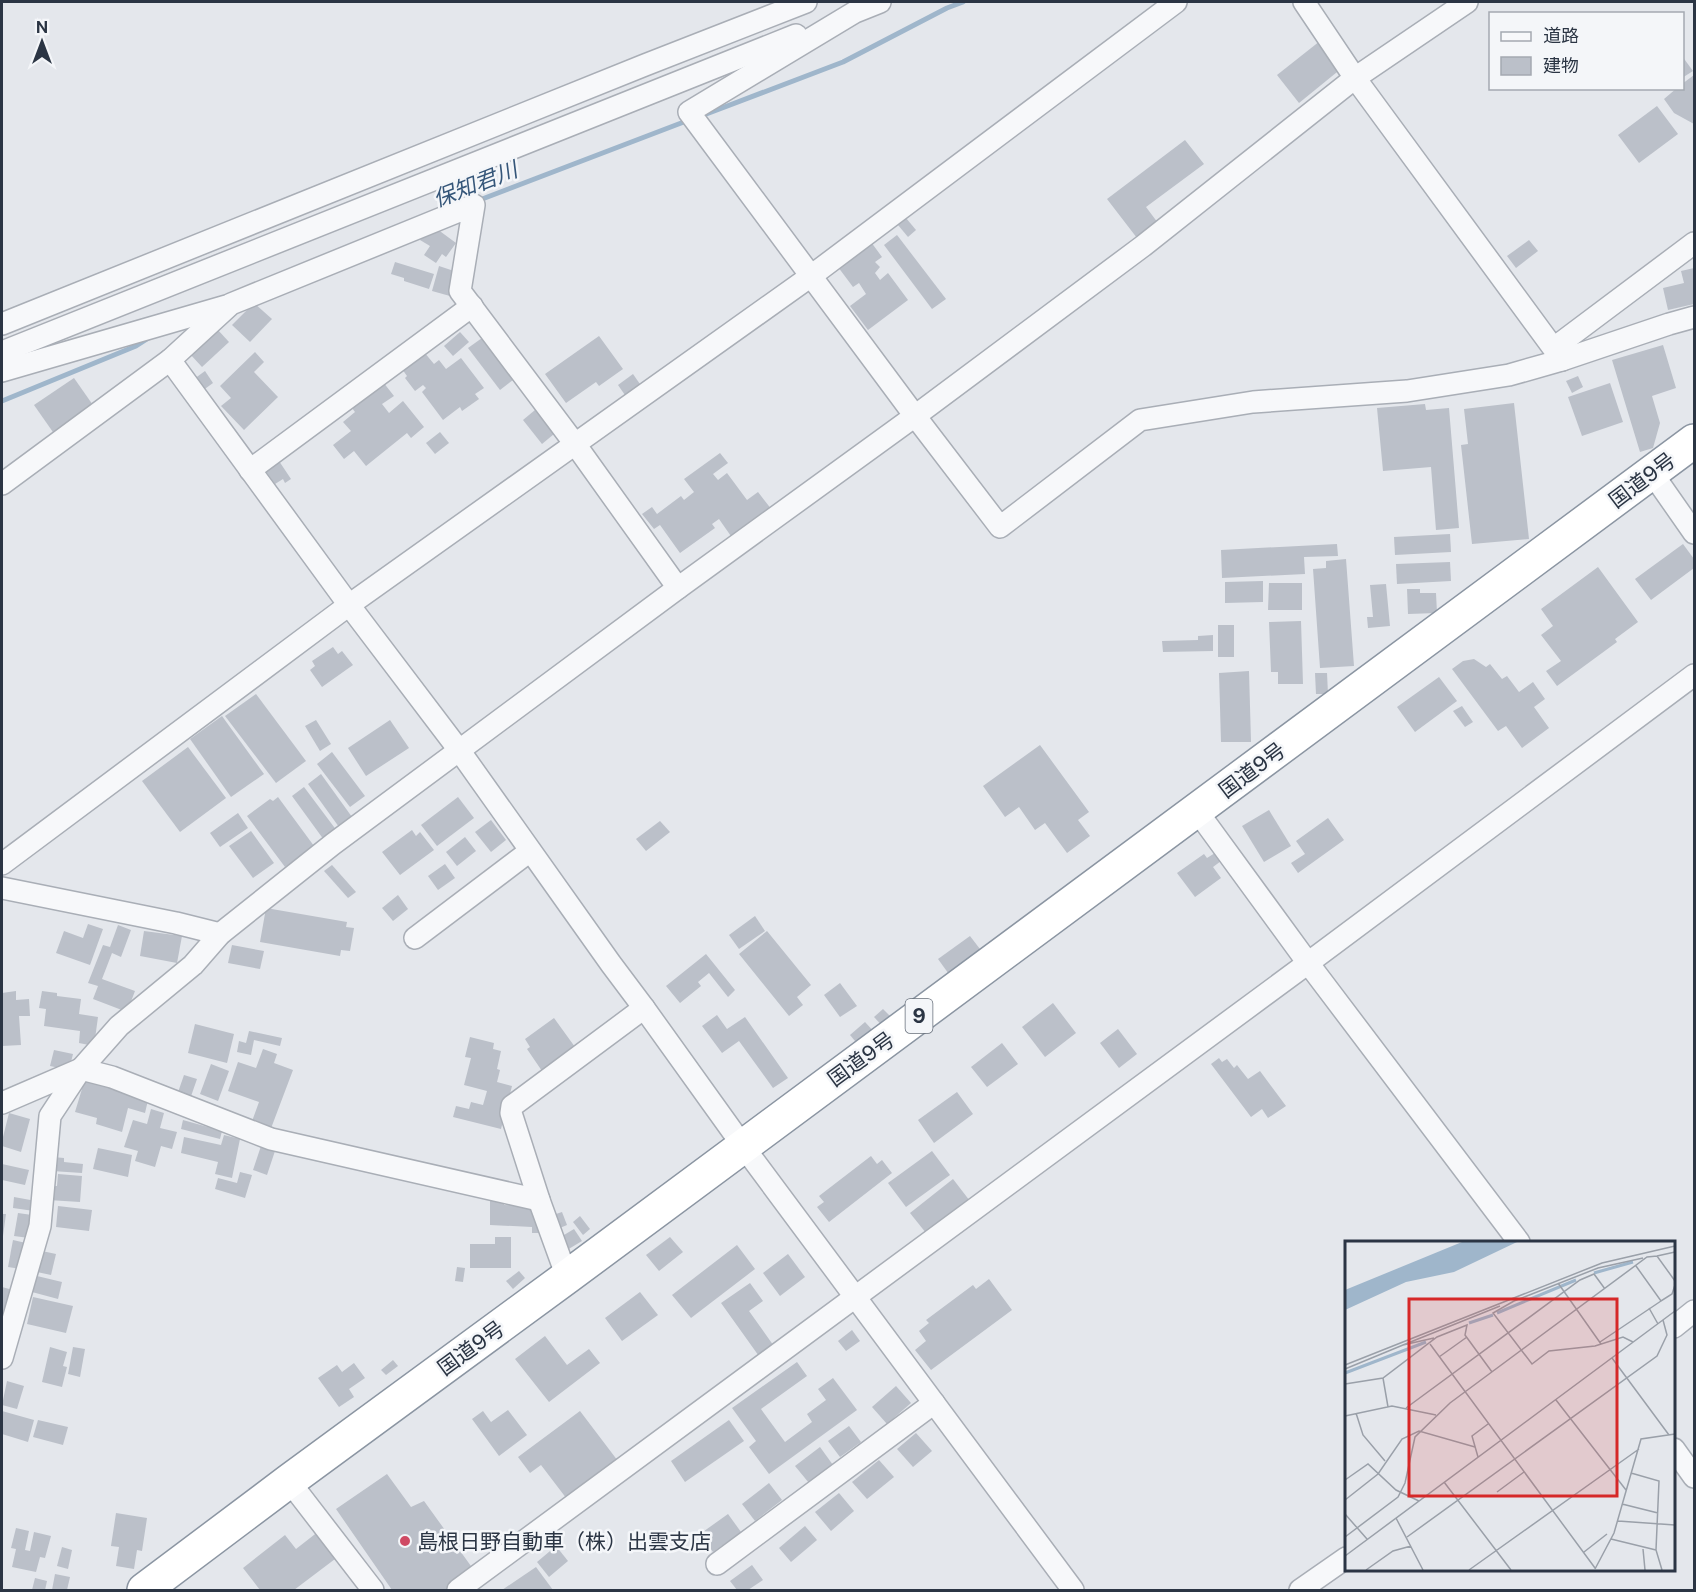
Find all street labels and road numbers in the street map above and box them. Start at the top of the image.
street label: 国道9号 [1604,447,1680,513]
street label: 国道9号 [1214,737,1290,803]
road number: 9 [906,999,932,1033]
street label: 国道9号 [823,1027,899,1091]
street label: 国道9号 [433,1316,509,1380]

